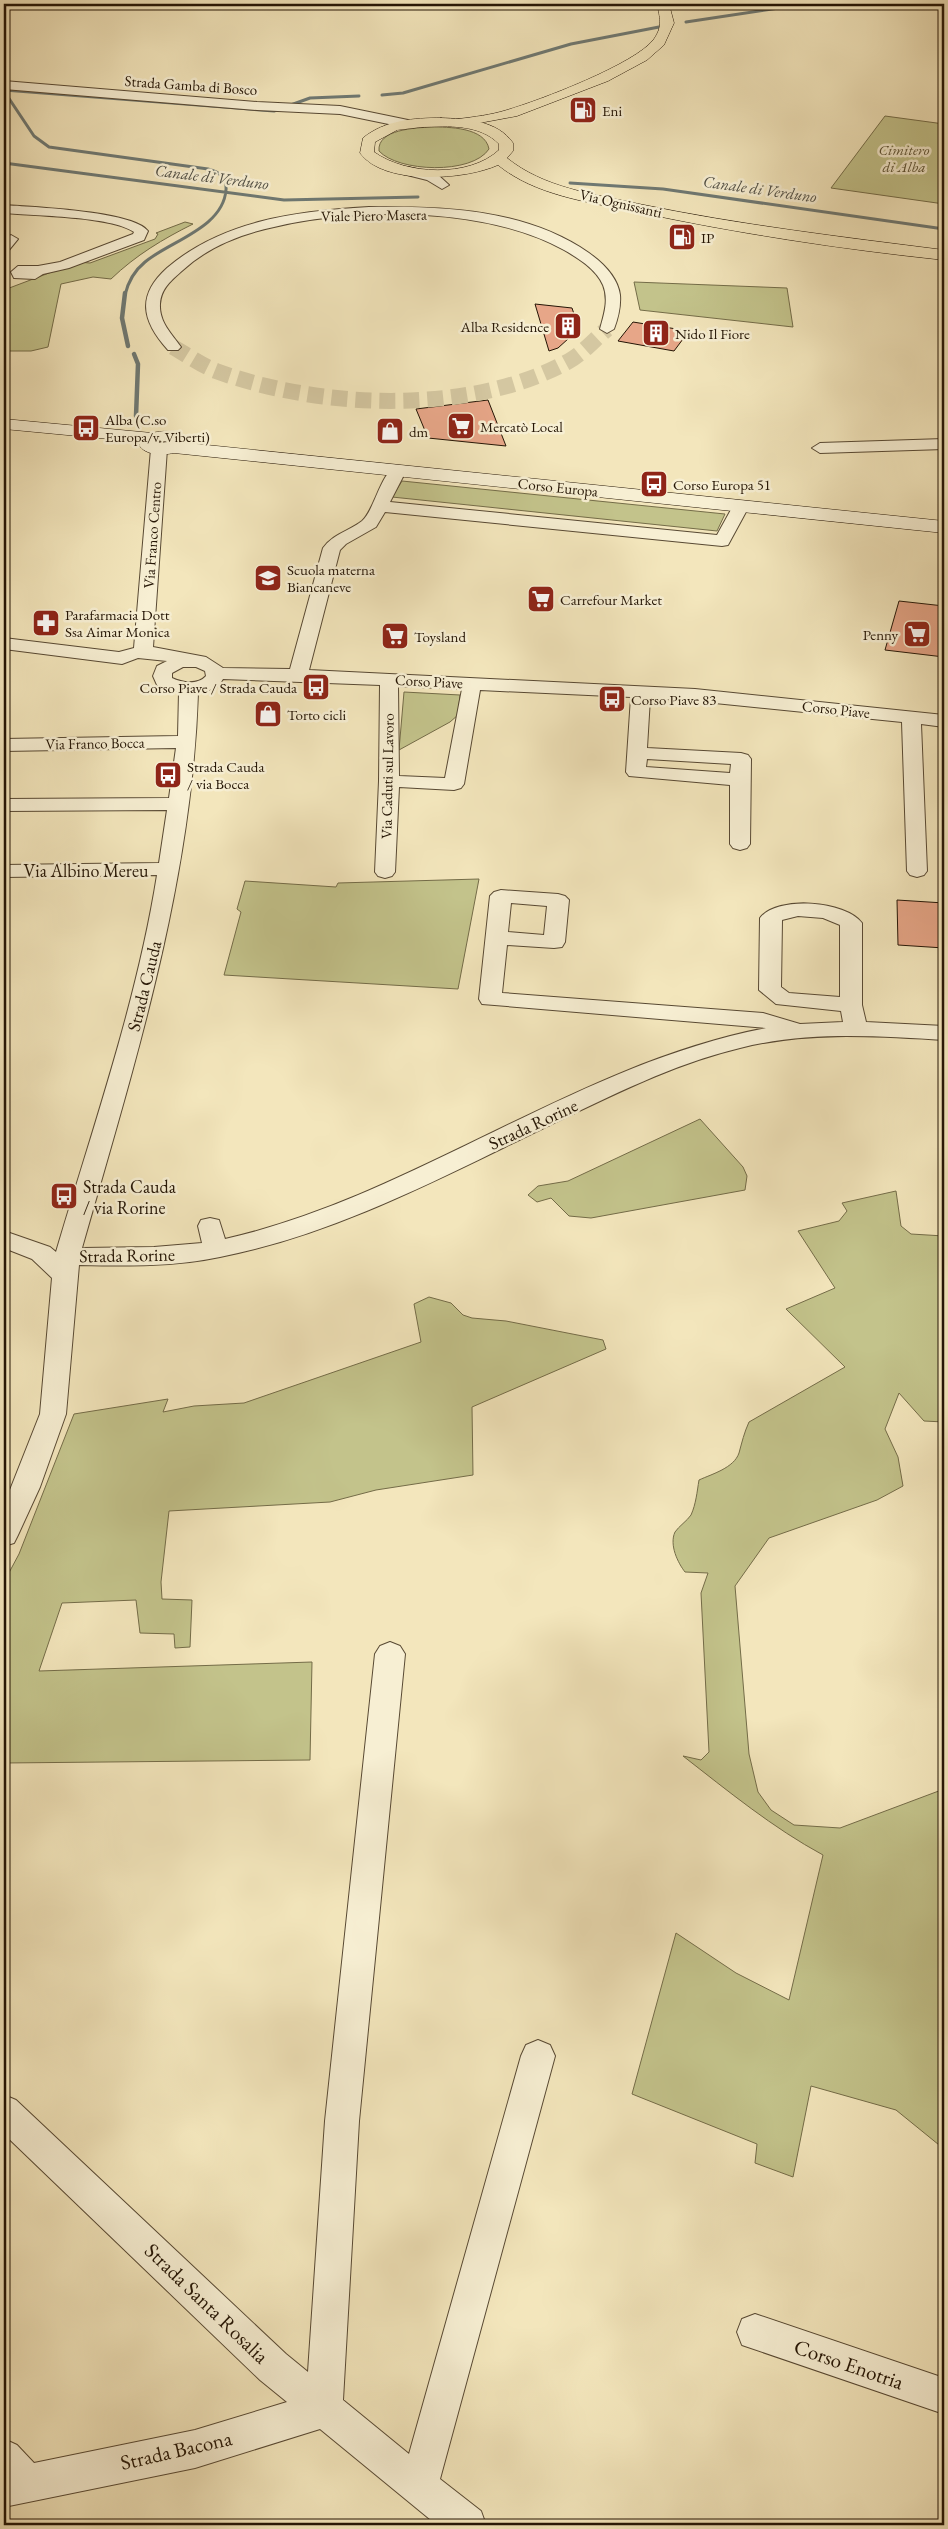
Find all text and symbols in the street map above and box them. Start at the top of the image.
street label: Strada Gamba di Bosco [124,71,258,99]
fuel station icon: Eni [568,95,598,125]
place label: Eni [602,101,622,120]
park label: Cimitero di Alba [879,140,930,176]
water label: Canale di Verduno [154,160,270,194]
water label: Canale di Verduno [702,171,818,207]
street label: Via Ognissanti [578,184,664,222]
street label: Viale Piero Masera [321,205,427,225]
fuel station icon: IP [667,222,697,252]
place label: IP [701,228,714,247]
building icon: Alba Residence [553,311,583,341]
place label: Alba Residence [460,317,549,336]
building icon: Nido Il Fiore [641,318,671,348]
place label: Nido Il Fiore [675,324,750,343]
place label: Alba (C.so Europa/v. Viberti) [104,410,210,446]
supermarket icon: Mercatò Local [446,411,476,441]
bus stop icon: Alba (C.so Europa/v. Viberti) [71,413,101,443]
shop icon: dm [375,416,405,446]
place label: Mercatò Local [480,417,563,436]
place label: dm [409,422,429,441]
bus stop icon: Corso Europa 51 [639,469,669,499]
street label: Corso Europa [517,473,599,501]
place label: Corso Europa 51 [673,475,771,494]
street label: Via Franco Centro [139,481,165,589]
place label: Scuola materna Biancaneve [287,560,375,596]
school or university icon: Scuola materna Biancaneve [253,563,283,593]
supermarket icon: Carrefour Market [526,584,556,614]
place label: Carrefour Market [560,590,662,609]
place label: Parafarmacia Dott Ssa Aimar Monica [65,605,170,641]
pharmacy icon: Parafarmacia Dott Ssa Aimar Monica [31,608,61,638]
supermarket icon: Penny [902,619,932,649]
supermarket icon: Toysland [380,621,410,651]
place label: Penny [863,625,898,644]
place label: Toysland [414,627,466,646]
street label: Corso Piave [395,670,464,692]
bus stop icon: Corso Piave / Strada Cauda [301,672,331,702]
place label: Corso Piave / Strada Cauda [140,678,297,697]
bus stop icon: Corso Piave 83 [597,684,627,714]
place label: Corso Piave 83 [631,690,716,709]
street label: Corso Piave [801,696,871,722]
shop icon: Torto cicli [253,699,283,729]
place label: Torto cicli [287,705,347,724]
street label: Via Caduti sul Lavoro [376,713,398,839]
street label: Via Franco Bocca [45,733,145,753]
place label: Strada Cauda / via Bocca [187,757,264,793]
bus stop icon: Strada Cauda / via Bocca [153,760,183,790]
street label: Via Albino Mereu [24,859,149,882]
street label: Strada Cauda [122,937,167,1034]
street label: Strada Rorine [485,1093,581,1155]
place label: Strada Cauda / via Rorine [83,1175,177,1219]
bus stop icon: Strada Cauda / via Rorine [49,1181,79,1211]
street label: Strada Rorine [79,1243,175,1267]
street label: Strada Santa Rosalia [139,2237,275,2370]
street label: Corso Enotria [791,2333,908,2396]
street label: Strada Bacona [118,2424,235,2476]

